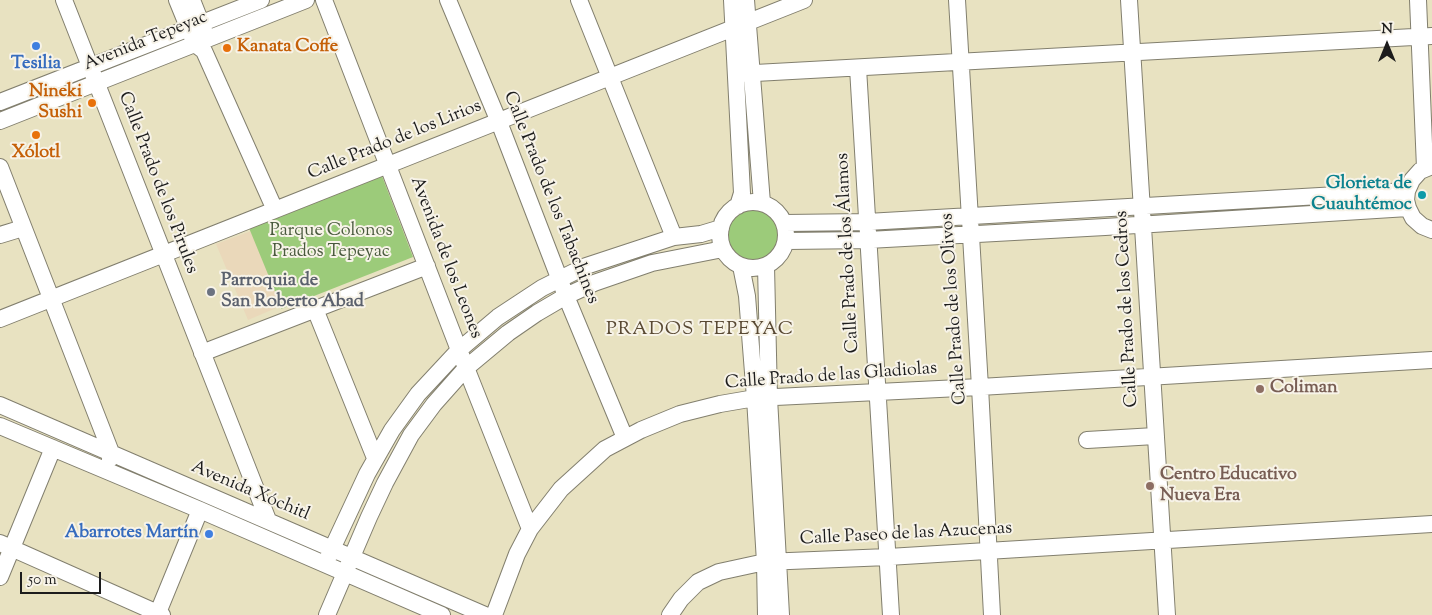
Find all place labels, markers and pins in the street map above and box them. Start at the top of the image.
place label: Kanata Coffe [237,37,338,59]
marker: Tesilia [30,40,42,52]
marker: Kanata Coffe [221,42,233,54]
place label: Tesilia [11,54,61,76]
place label: Nineki Sushi [29,82,82,125]
marker: Nineki Sushi [86,97,98,109]
marker: Xólotl [30,129,42,141]
place label: Xólotl [12,143,60,165]
place label: Glorieta de Cuauhtémoc [1311,174,1412,216]
marker: Glorieta de Cuauhtémoc [1416,189,1428,201]
place label: Parroquia de San Roberto Abad [221,271,364,314]
marker: Parroquia de San Roberto Abad [205,286,217,298]
place label: Coliman [1270,378,1338,400]
marker: Coliman [1254,383,1266,395]
place label: Centro Educativo Nueva Era [1160,465,1297,508]
marker: Centro Educativo Nueva Era [1144,480,1156,492]
place label: Abarrotes Martín [65,523,199,545]
marker: Abarrotes Martín [203,528,215,540]

